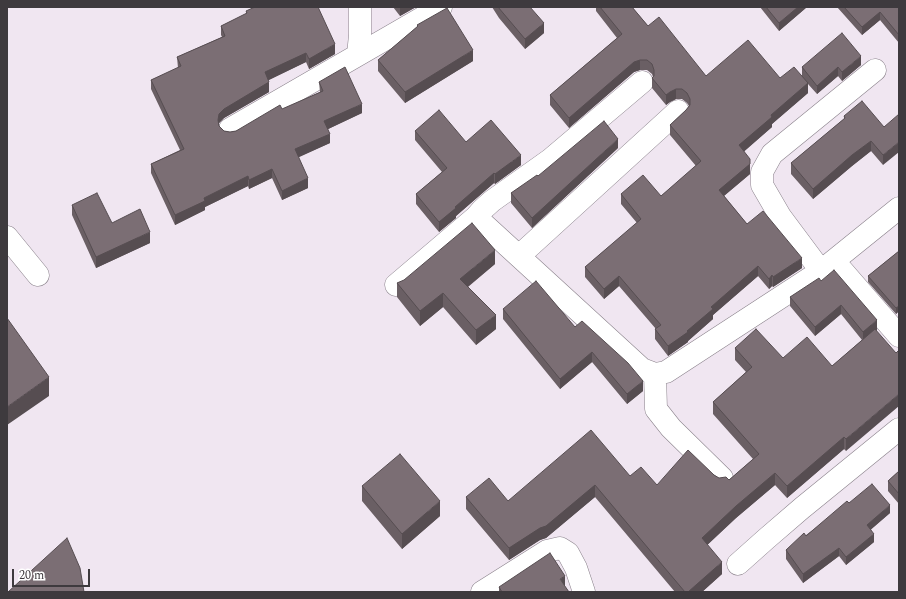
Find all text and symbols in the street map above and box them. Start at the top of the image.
scale bar [14,561,92,587]
text: 20 m [19,566,44,585]

